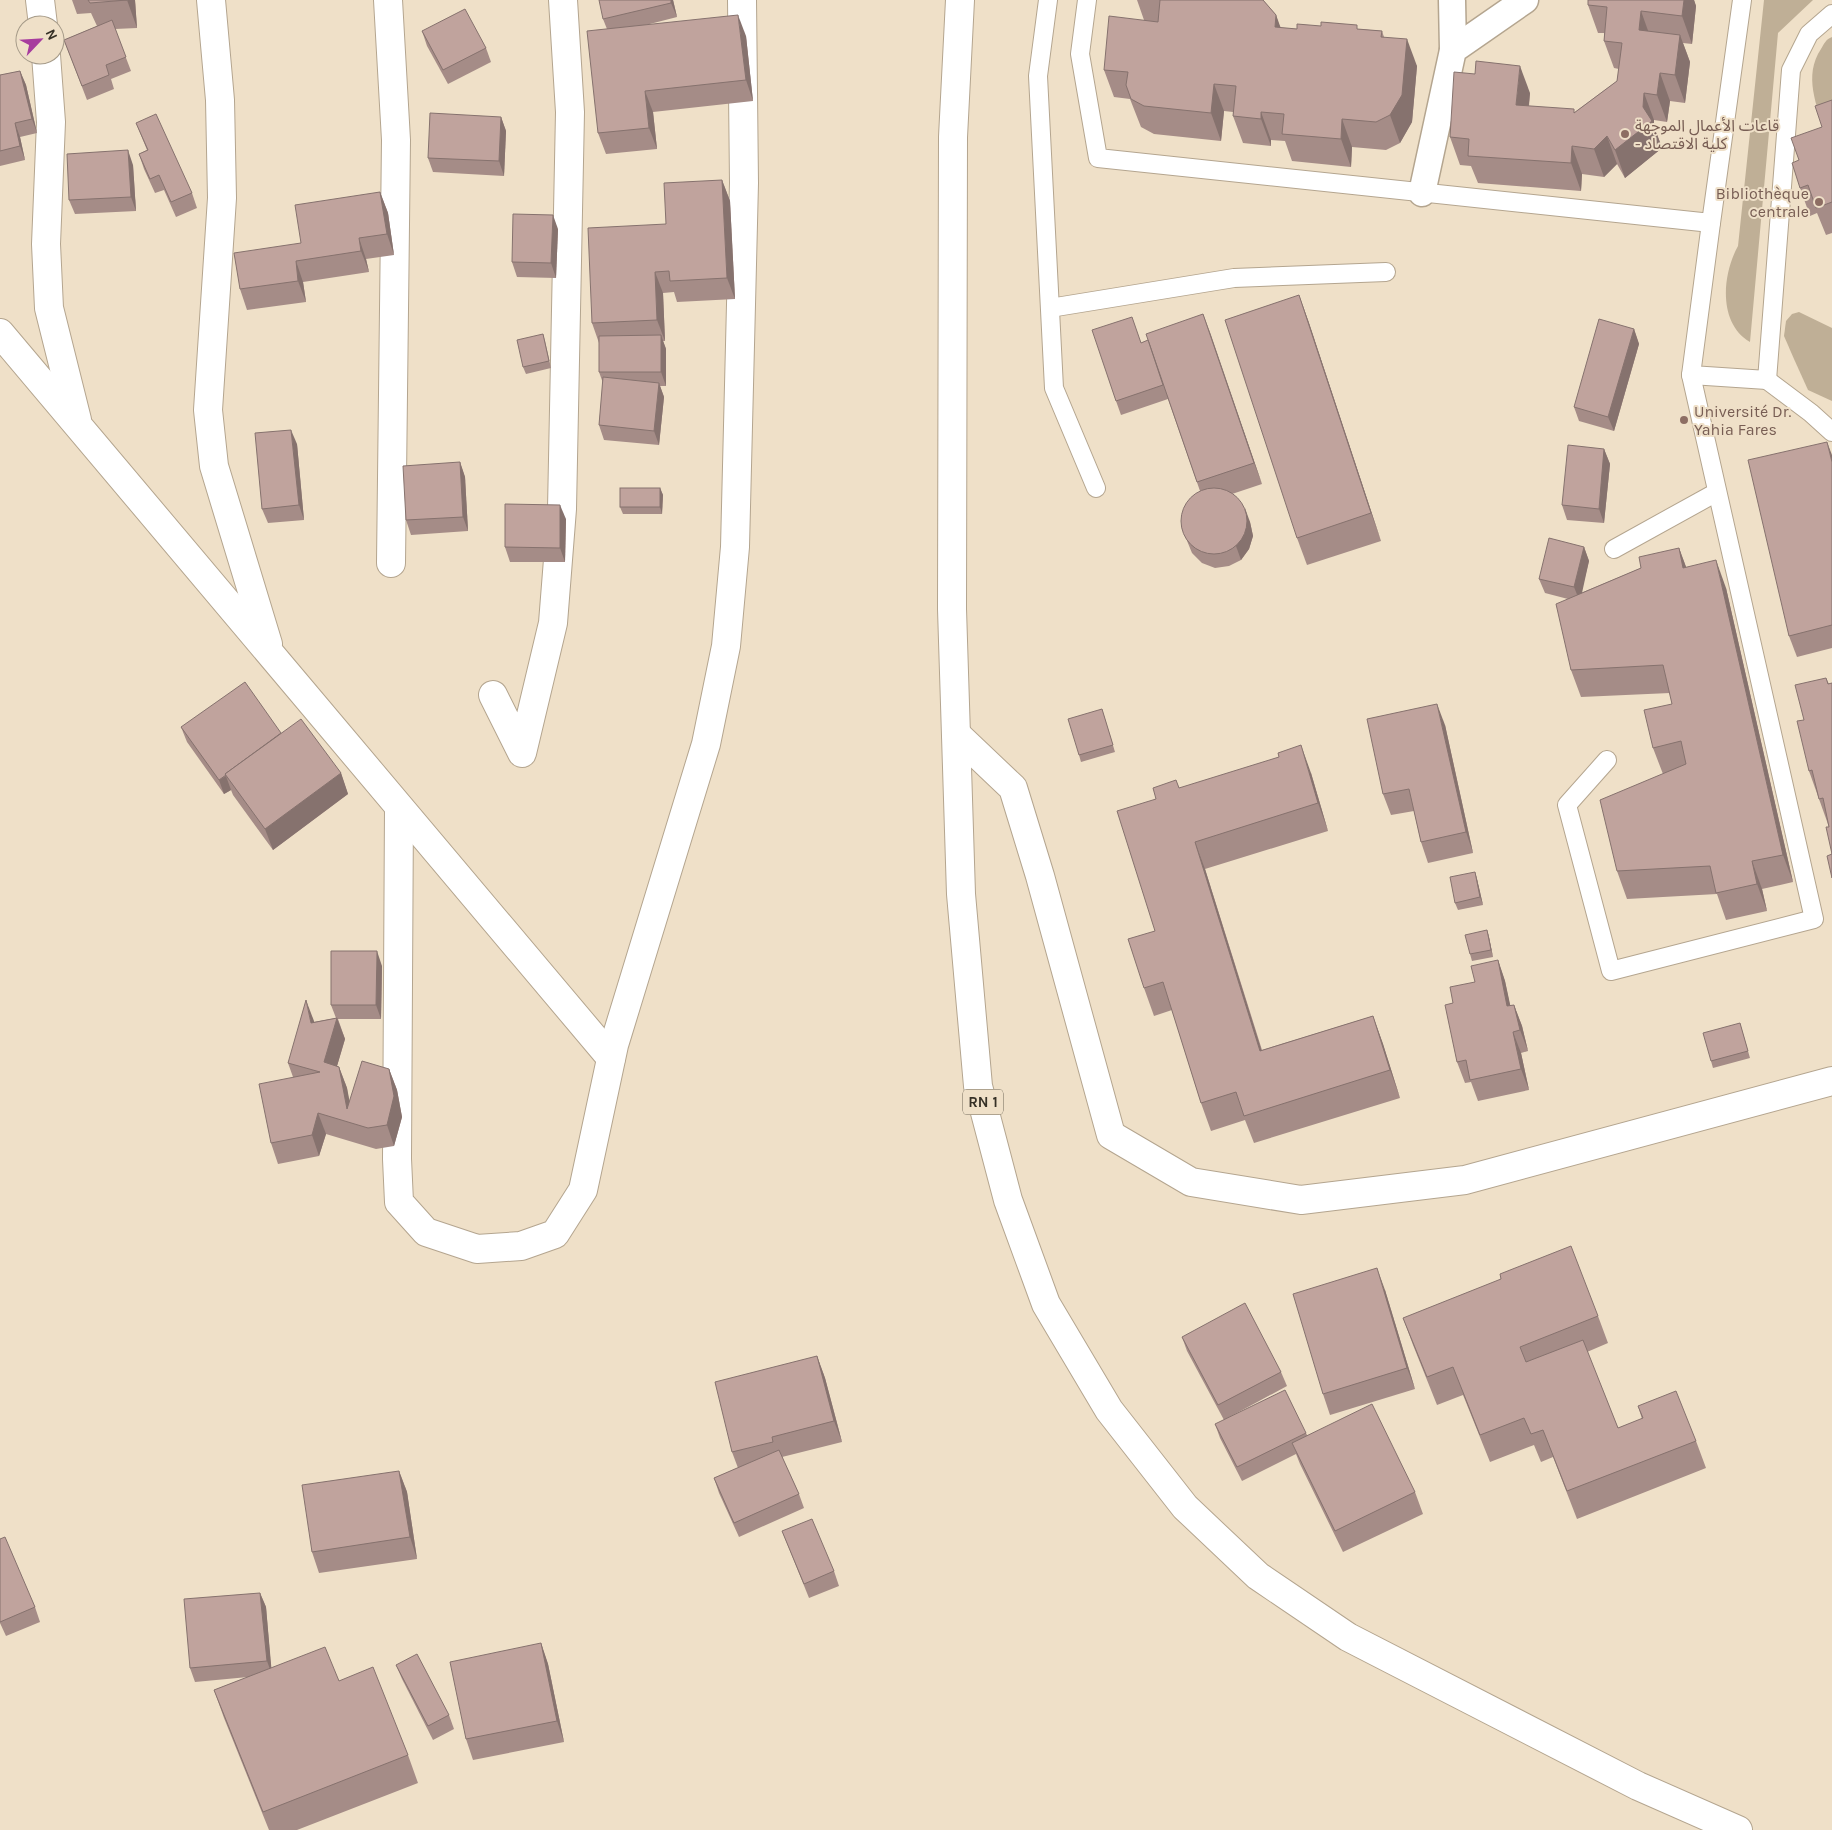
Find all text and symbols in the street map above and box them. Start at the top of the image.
north arrow [15,15,65,65]
text: N [42,27,61,43]
place label: قاعات الأعمال الموجهة - كلية الاقتصاد [1635,116,1779,153]
marker: قاعات الأعمال الموجهة - كلية الاقتصاد [1619,128,1631,140]
place label: Bibliothèque centrale [1716,184,1809,221]
marker: Bibliothèque centrale [1813,196,1825,208]
place label: Université Dr. Yahia Fares [1694,402,1791,439]
marker: Université Dr. Yahia Fares [1678,414,1690,426]
road number: RN 1 [963,1090,1003,1114]

